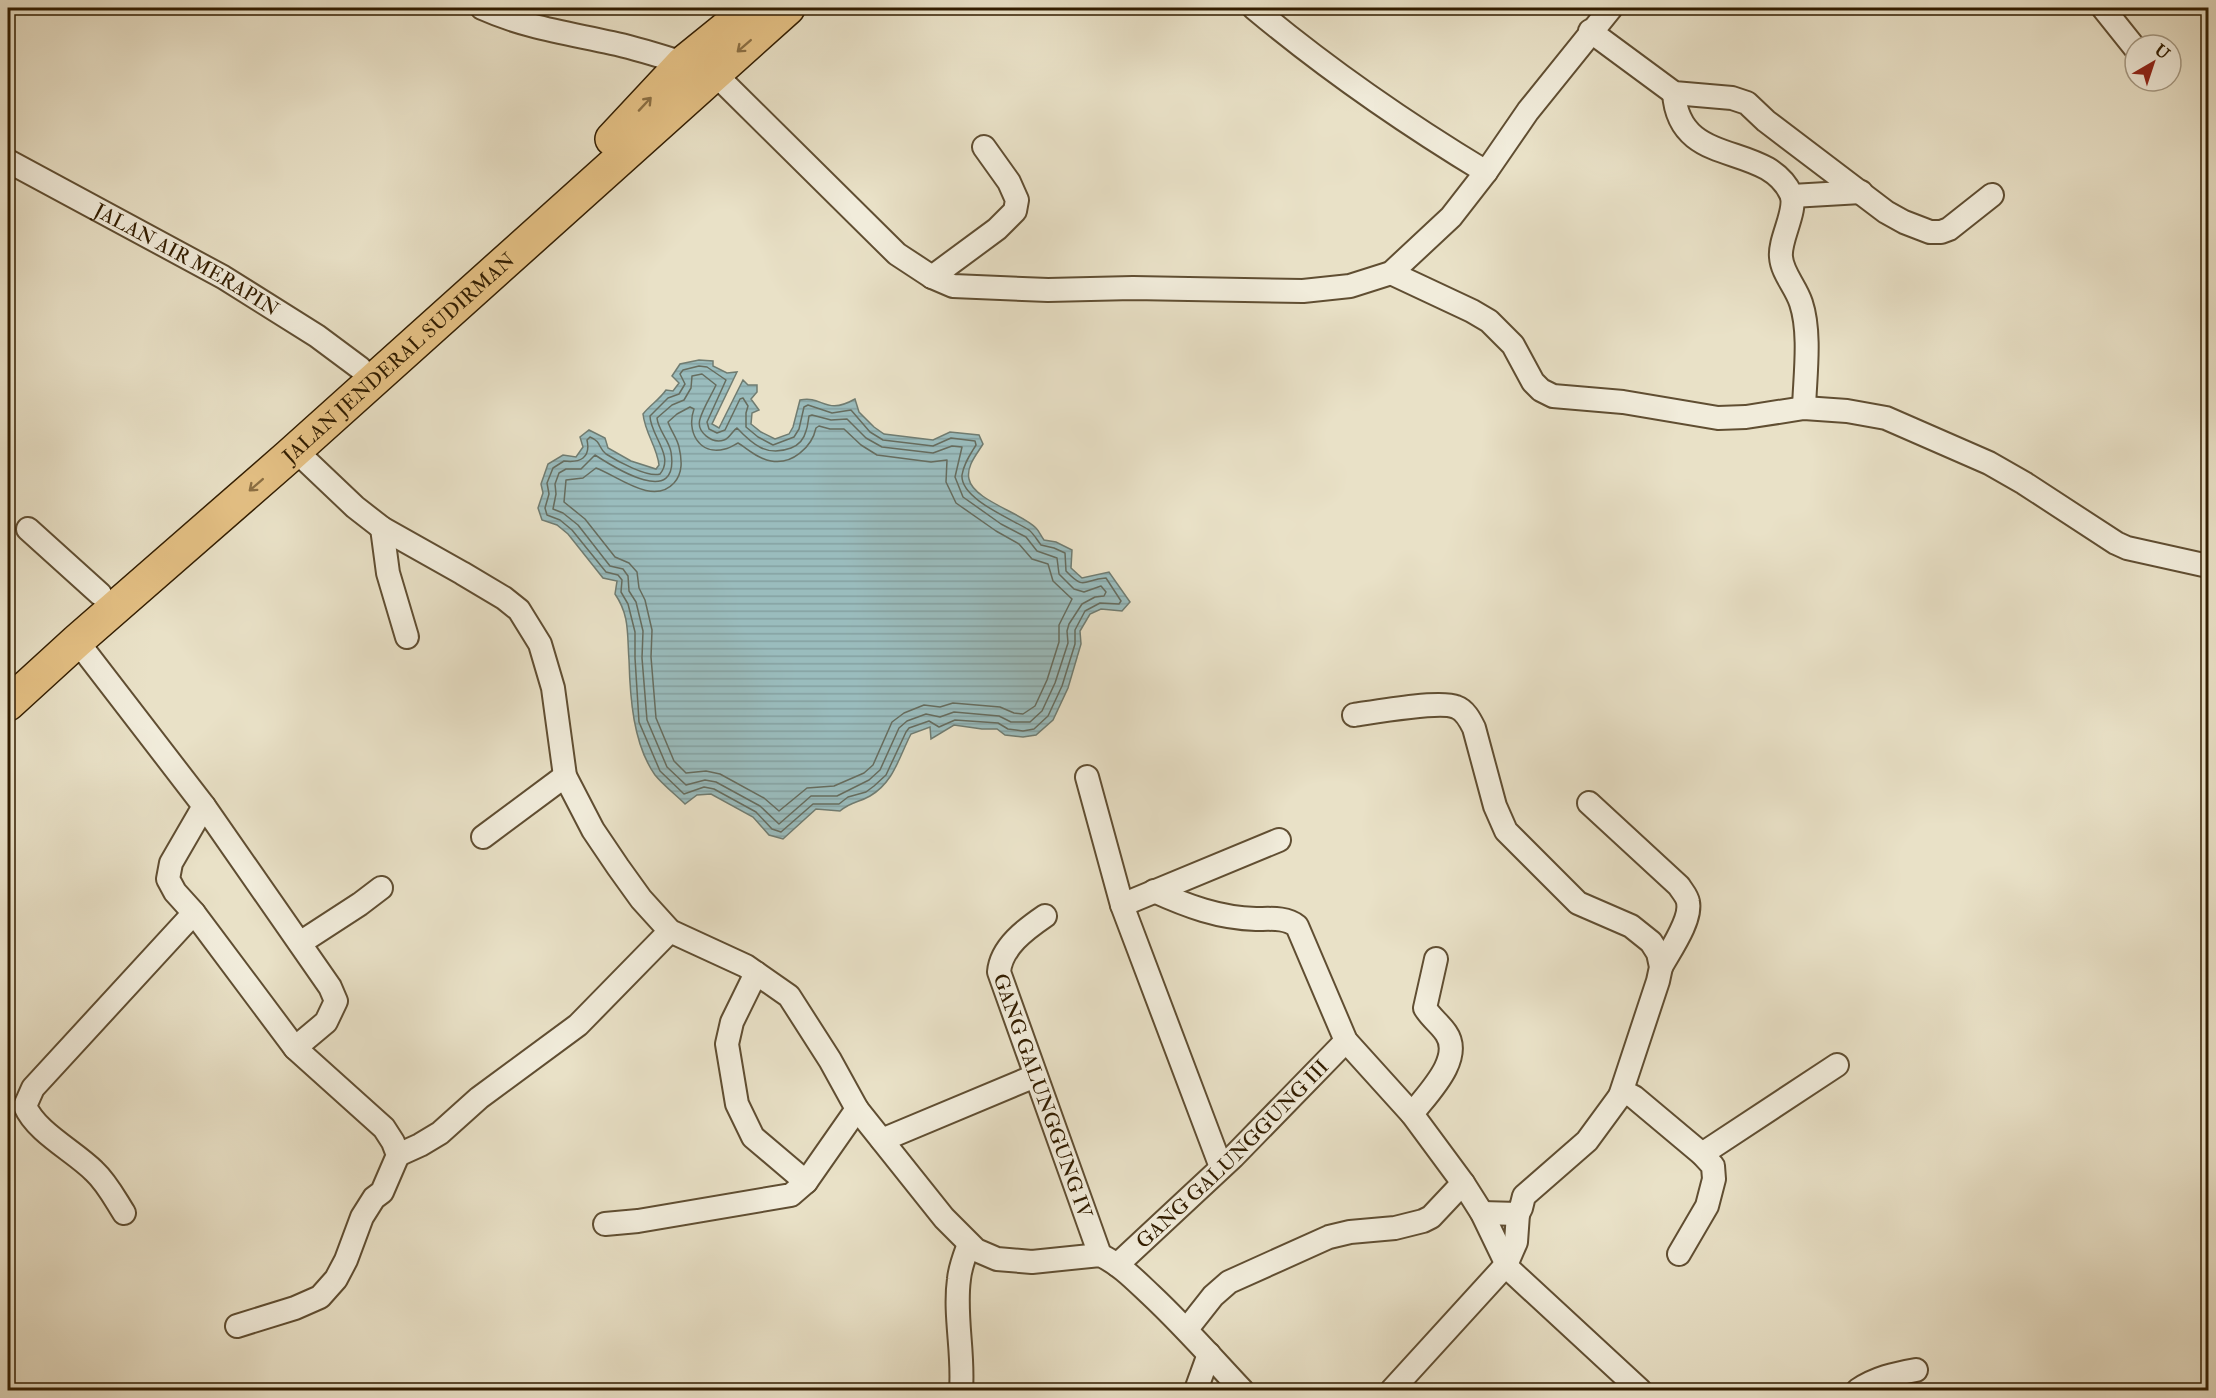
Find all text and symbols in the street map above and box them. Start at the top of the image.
north arrow [2123,33,2183,93]
one-way arrow [737,39,752,53]
text: U [2150,40,2174,64]
one-way arrow [637,96,652,111]
street label: JALAN AIR MERAPIN [89,197,284,322]
street label: JALAN JENDERAL SUDIRMAN [277,247,520,469]
one-way arrow [248,479,264,492]
street label: GANG GALUNGGUNG IV [988,970,1098,1222]
street label: GANG GALUNGGUNG III [1131,1054,1334,1254]

